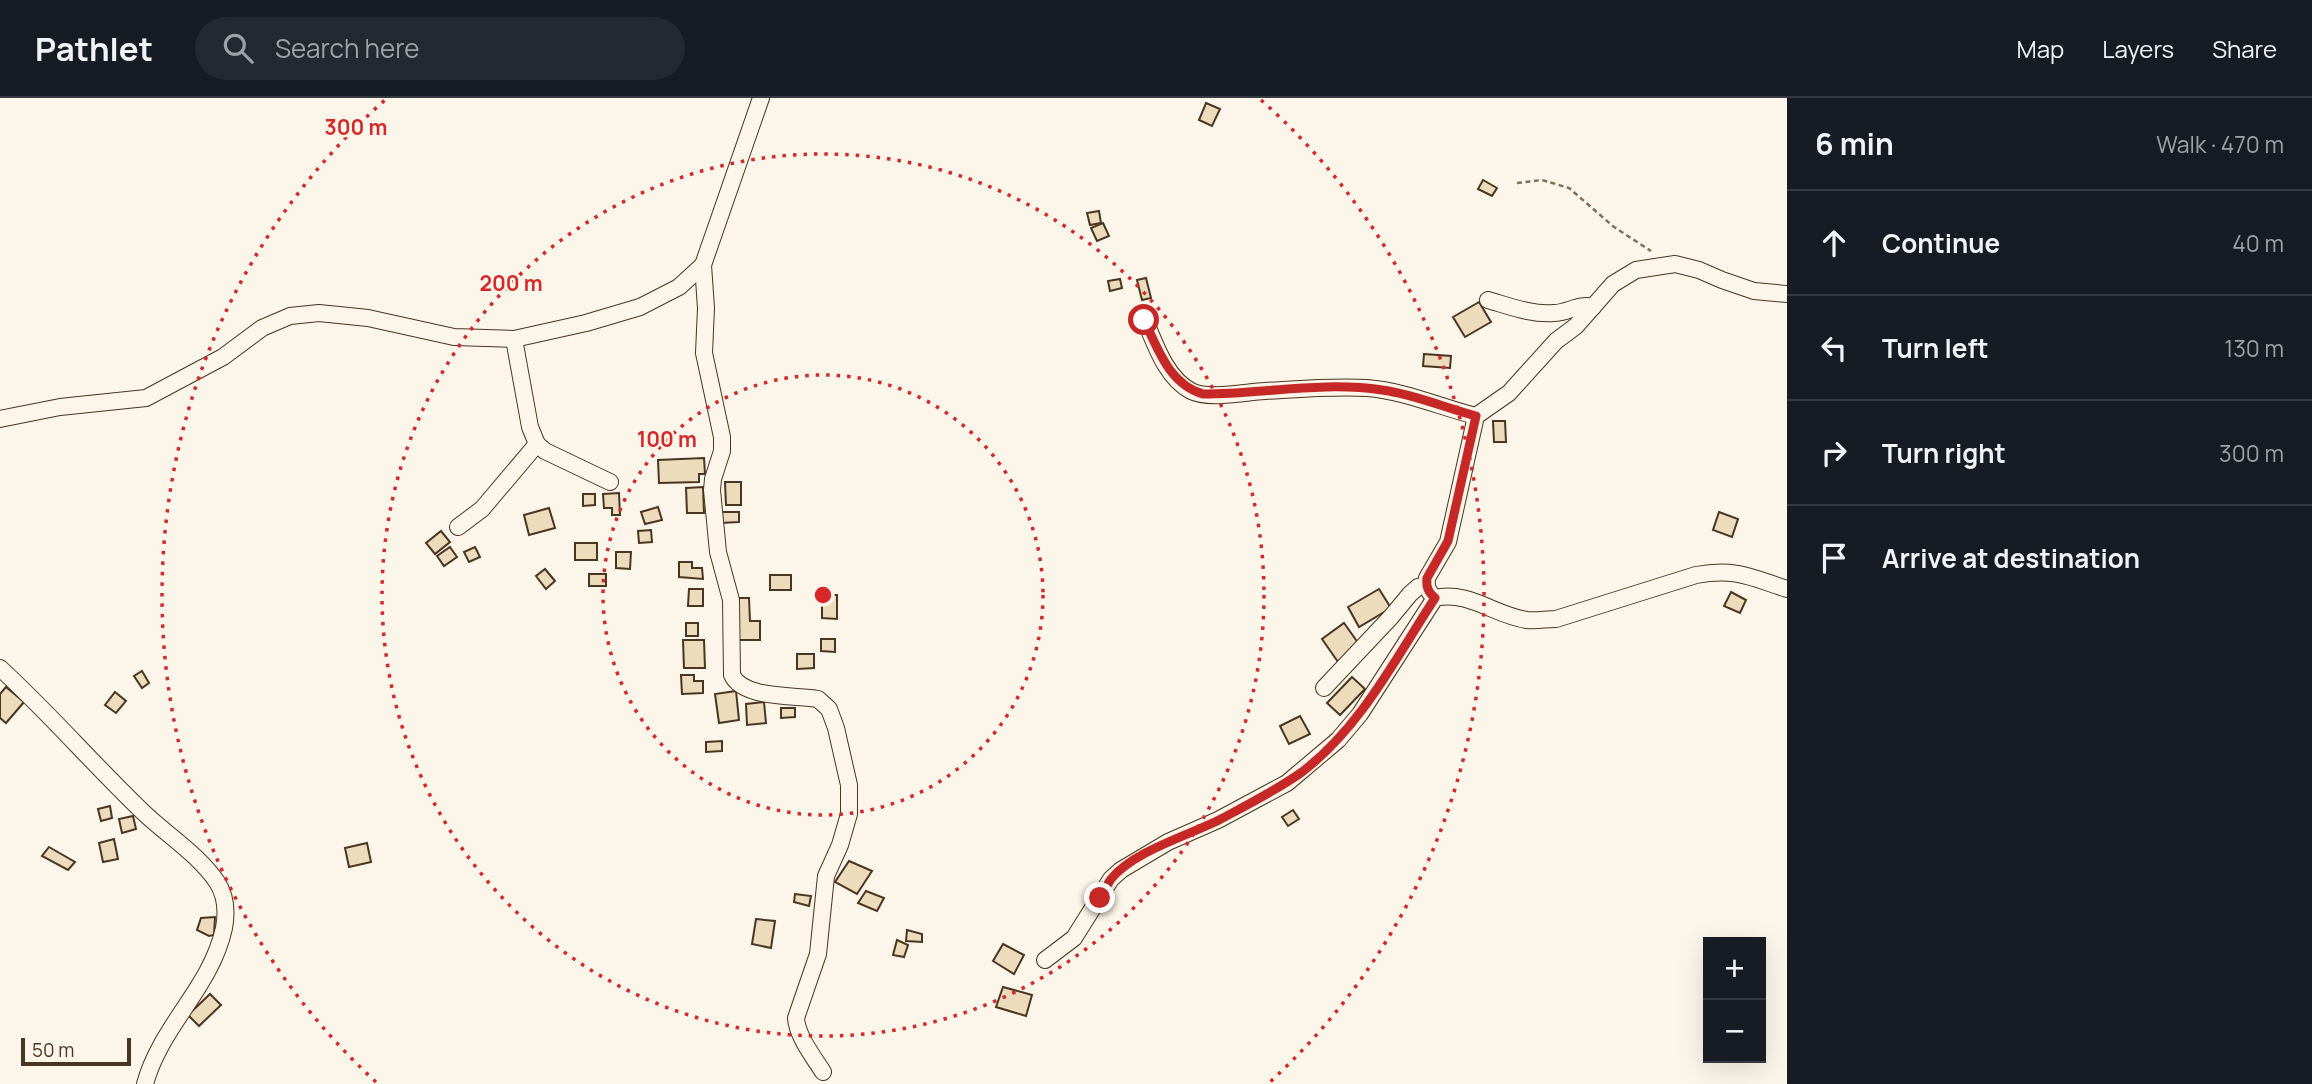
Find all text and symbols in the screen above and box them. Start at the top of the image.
search box [195,17,685,80]
text: Pathlet [35,26,153,71]
icon: search [219,29,257,67]
text: Search here [275,30,420,66]
text: Map [2017,32,2064,65]
text: Layers [2102,32,2174,65]
text: Share [2212,32,2277,65]
text: 300 m [325,113,387,141]
text: 6 min [1815,123,1894,164]
text: Walk · 470 m [2156,128,2284,160]
icon: ahead [1815,224,1853,262]
text: Continue [1882,225,2000,261]
text: 40 m [2232,227,2284,259]
text: 200 m [479,269,543,297]
route start [1128,304,1159,335]
icon: left [1815,329,1853,367]
text: Turn left [1882,330,1989,366]
text: 130 m [2224,332,2284,364]
text: 100 m [637,425,697,453]
icon: right [1815,434,1853,472]
text: Turn right [1882,435,2006,471]
text: 300 m [2219,437,2284,469]
icon: arrive [1815,539,1853,577]
text: Arrive at destination [1882,540,2140,576]
centre of rings [811,583,835,607]
route end [1084,882,1115,913]
map controls [1703,937,1766,1063]
button: + [1703,937,1766,1000]
button: − [1703,1000,1766,1063]
scale bar [21,1035,131,1067]
text: 50 m [32,1037,74,1063]

